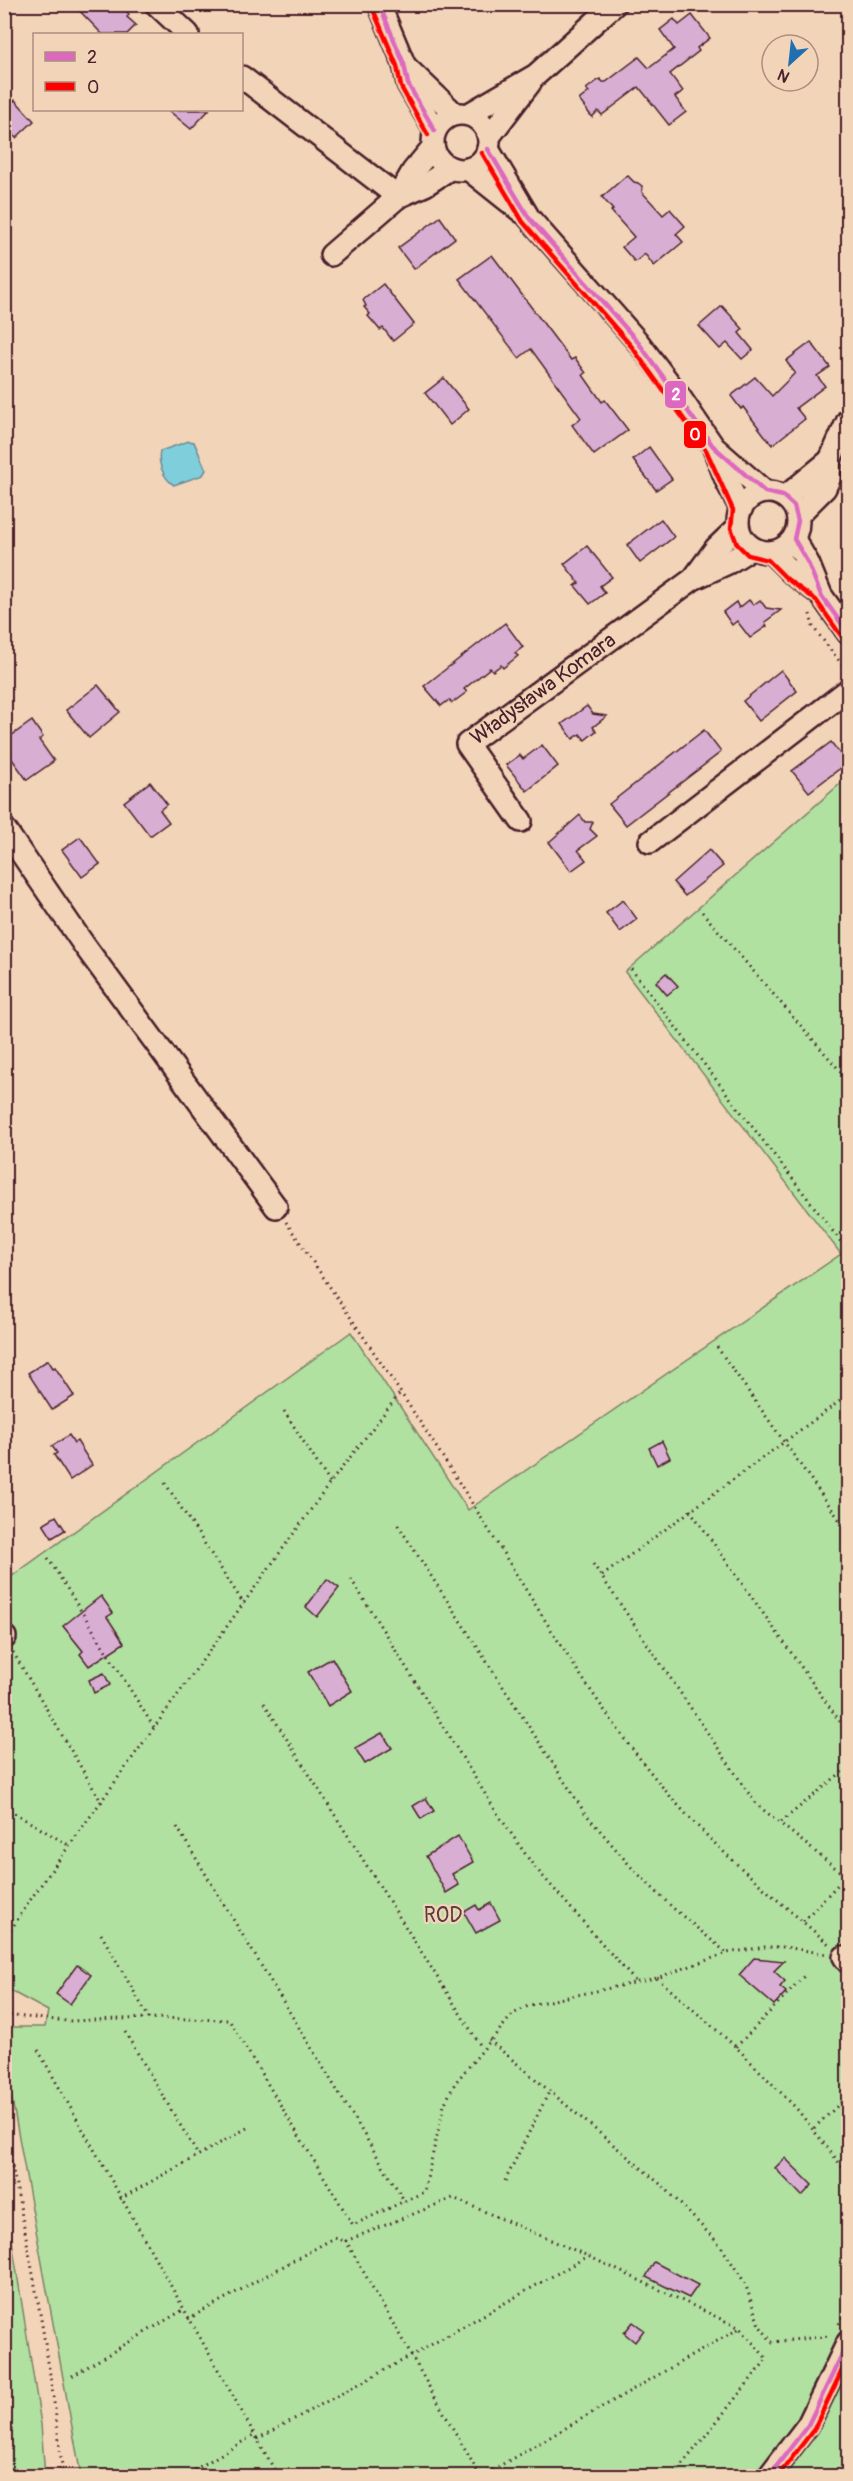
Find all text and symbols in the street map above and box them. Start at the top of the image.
legend [33,33,243,111]
north arrow [760,33,820,93]
text: 2 [87,46,97,69]
text: N [774,64,793,87]
text: 0 [87,76,99,99]
line badge: 2 [664,380,687,409]
text: 2 [672,385,681,405]
line badge: 0 [683,420,707,449]
text: 0 [690,425,701,445]
street label: Władysława Komara [465,626,621,751]
park label: ROD [424,1902,462,1929]

